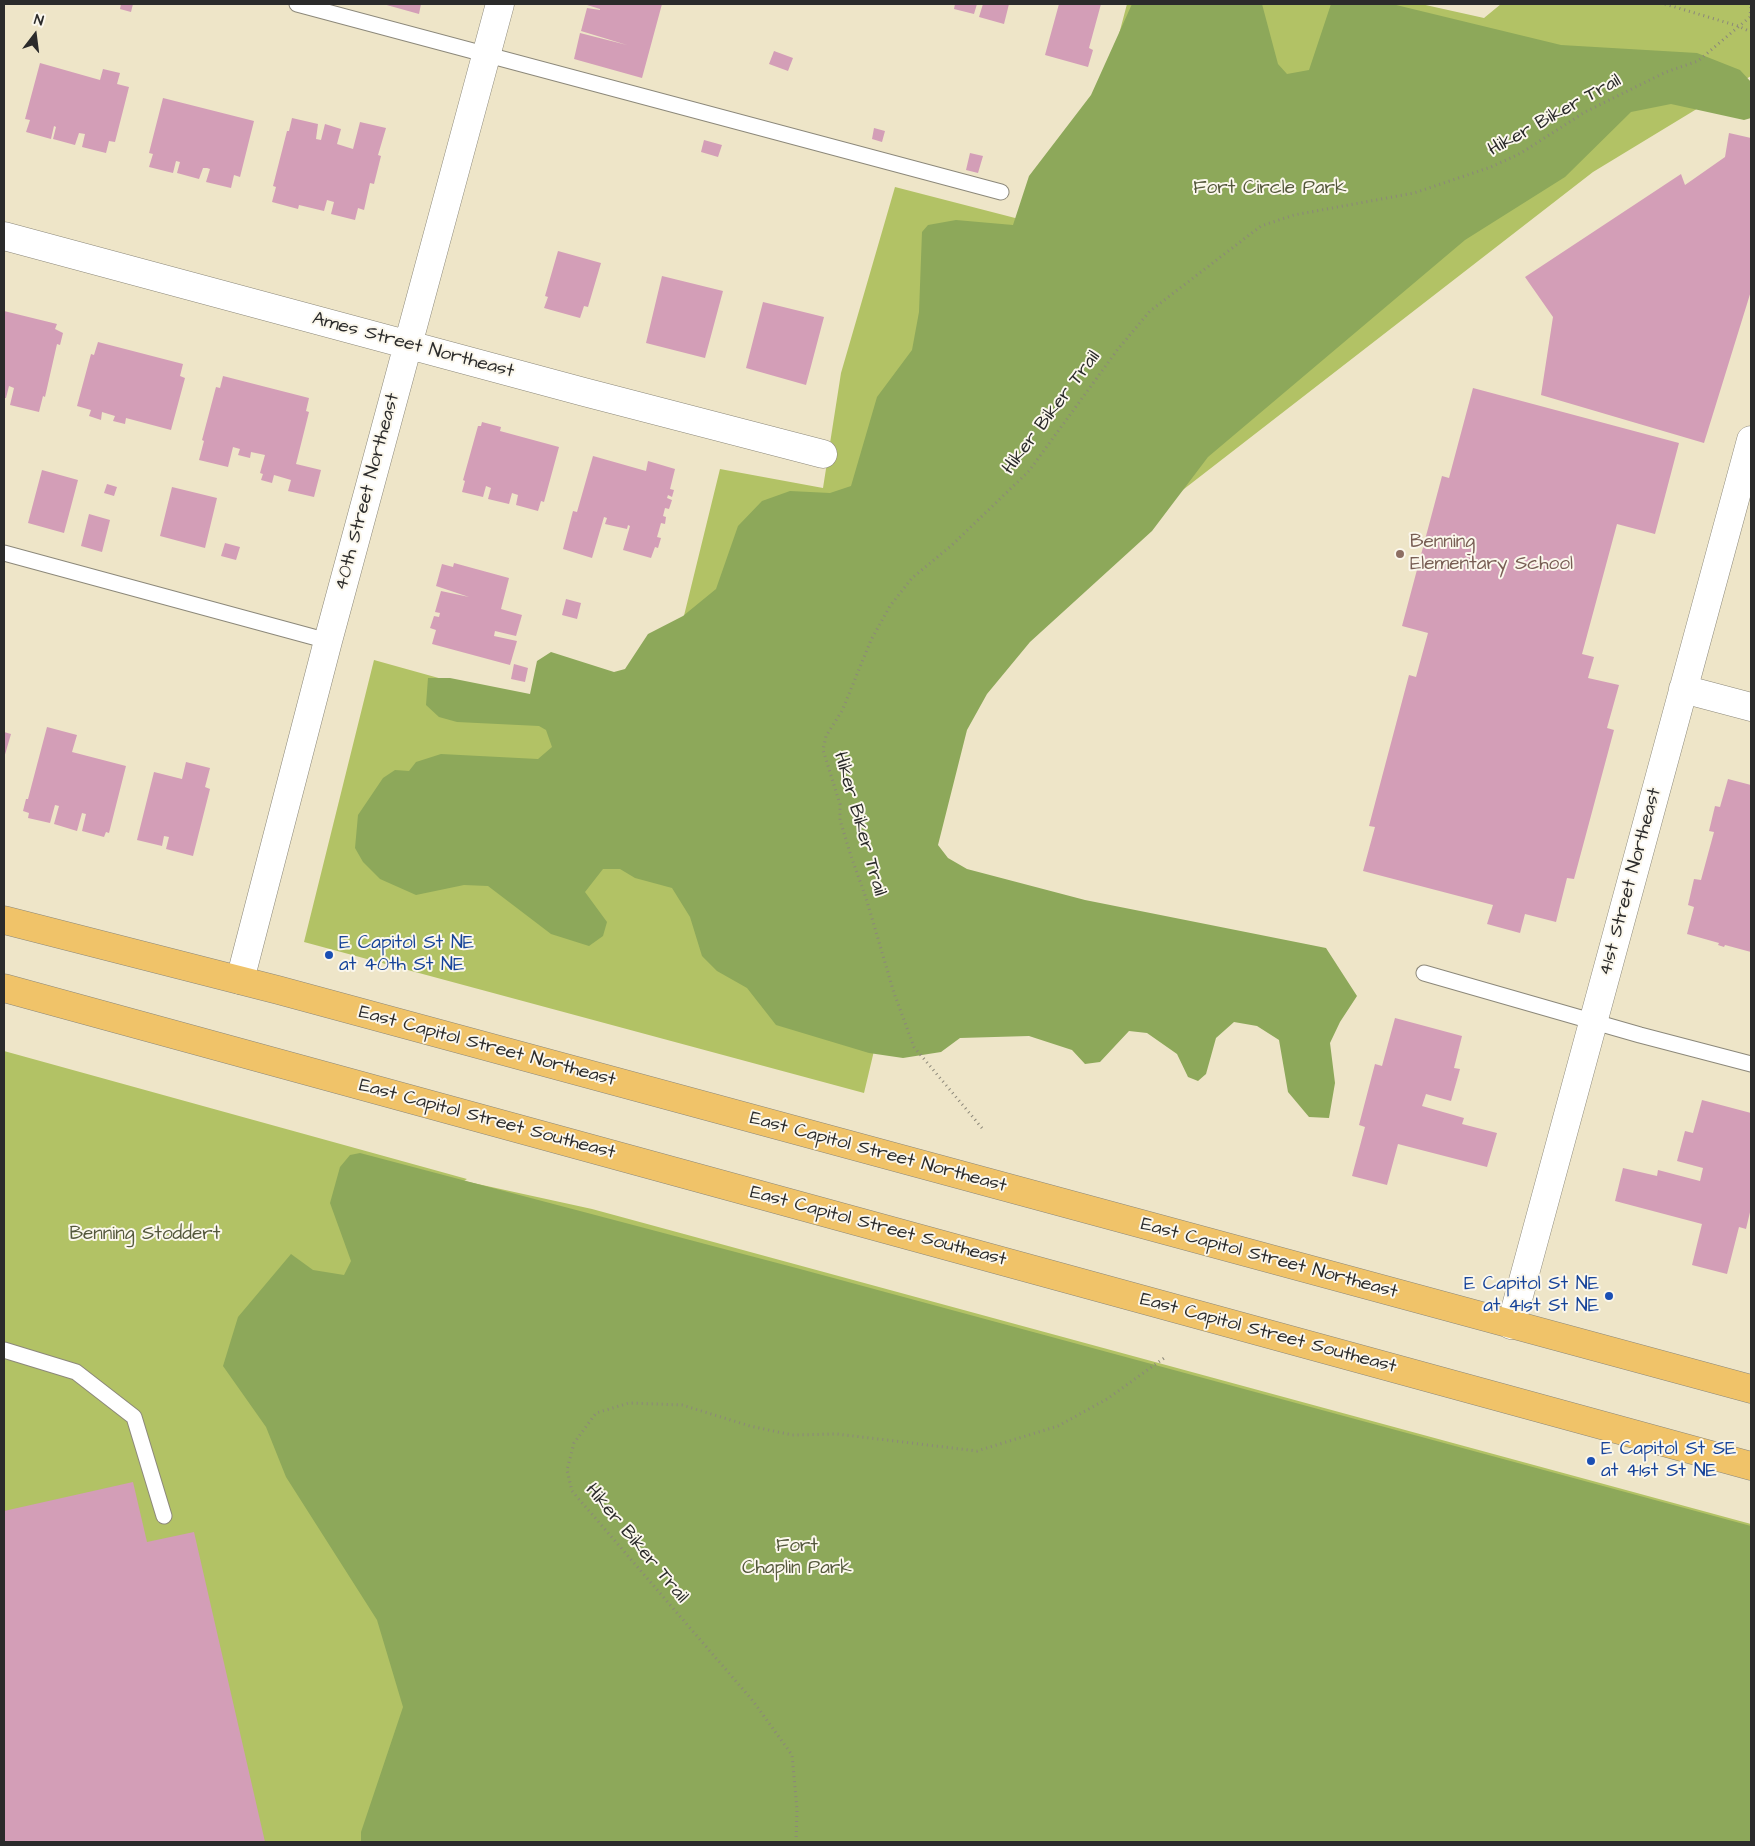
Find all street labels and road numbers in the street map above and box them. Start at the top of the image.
street label: Hiker Biker Trail [1484,70,1626,162]
street label: Ames Street Northeast [310,308,516,384]
street label: Hiker Biker Trail [998,347,1106,479]
street label: 40th Street Northeast [331,391,405,593]
street label: Hiker Biker Trail [828,749,890,899]
street label: 41st Street Northeast [1595,785,1667,979]
street label: East Capitol Street Northeast [356,1002,618,1092]
street label: East Capitol Street Southeast [356,1075,618,1165]
street label: East Capitol Street Northeast [747,1108,1009,1198]
street label: East Capitol Street Southeast [747,1182,1009,1272]
street label: East Capitol Street Northeast [1138,1214,1400,1304]
street label: East Capitol Street Southeast [1137,1289,1399,1379]
street label: Hiker Biker Trail [579,1480,693,1608]

